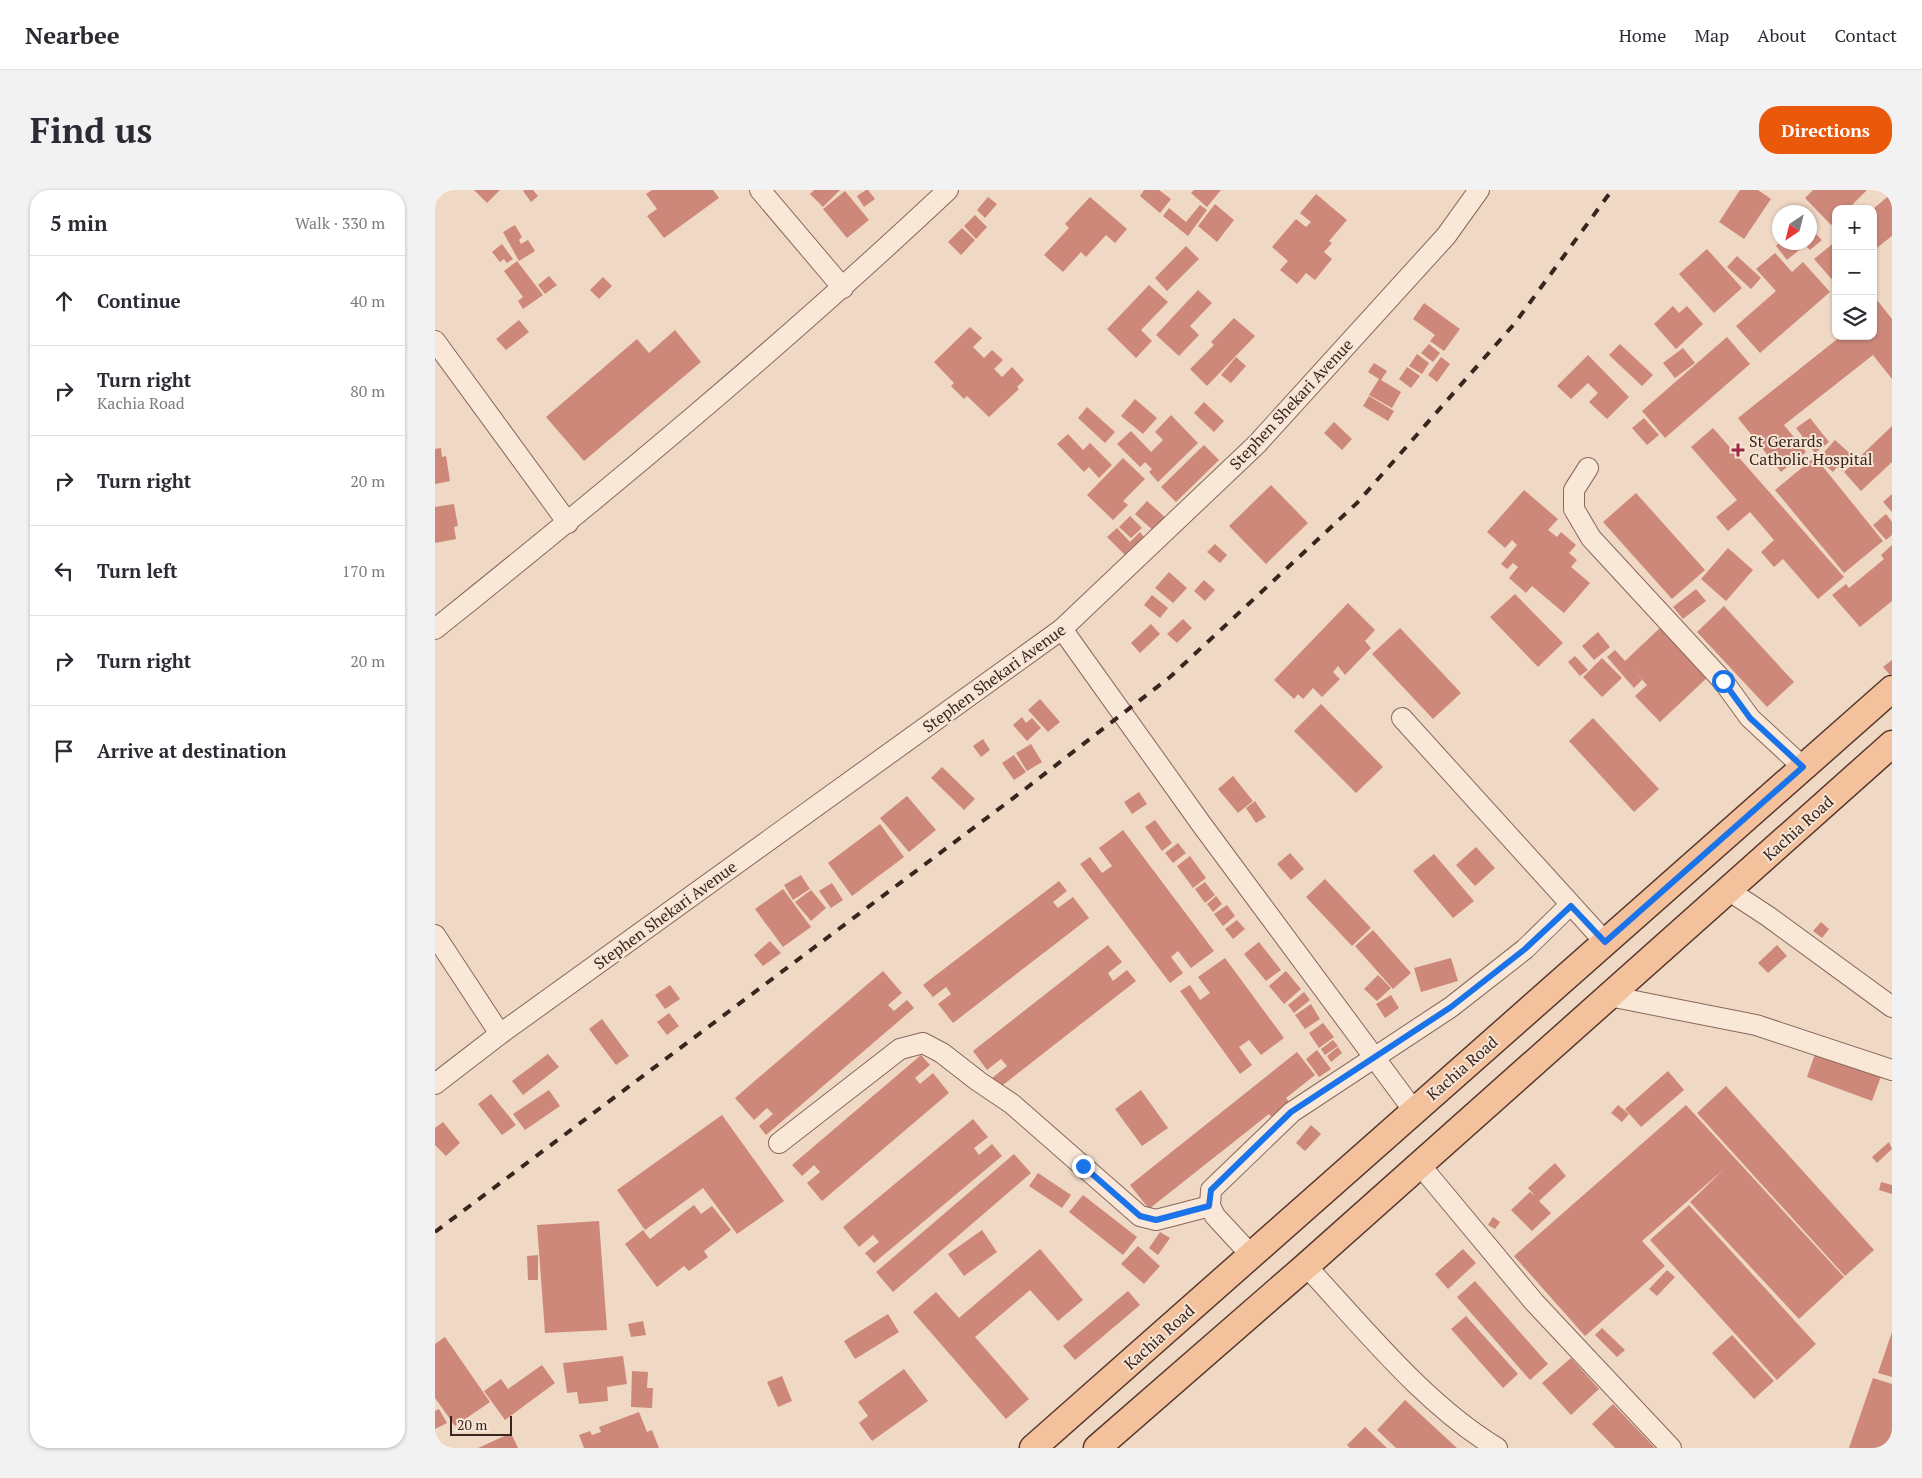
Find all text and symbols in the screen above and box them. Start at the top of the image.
text: Nearbee [25,19,120,51]
text: Home [1619,23,1666,47]
text: Map [1694,23,1729,47]
text: About [1757,23,1806,47]
text: Contact [1834,23,1897,47]
button: Directions [1759,106,1892,154]
text: Find us [30,107,152,153]
north arrow [1772,205,1817,250]
map controls [1832,205,1877,340]
button: + [1832,205,1877,250]
text: 5 min [50,209,107,237]
text: Walk · 330 m [295,212,385,234]
button: − [1832,250,1877,295]
icon: ahead [50,287,78,315]
text: Continue [97,288,181,313]
text: 40 m [350,290,385,312]
button: layers [1832,295,1877,340]
street label: Stephen Shekari Avenue [1224,334,1358,474]
text: Turn right [97,367,191,392]
icon: right [50,377,78,405]
text: 80 m [350,380,385,402]
text: Kachia Road [97,392,185,414]
place label: St Gerards Catholic Hospital [1749,430,1873,470]
marker: St Gerards Catholic Hospital [1731,443,1745,457]
icon: right [50,467,78,495]
text: Turn right [97,468,191,493]
text: 20 m [350,470,385,492]
icon: left [50,557,78,585]
text: Turn left [97,558,178,583]
text: 170 m [342,560,385,582]
street label: Stephen Shekari Avenue [918,619,1070,737]
icon: right [50,647,78,675]
text: Turn right [97,648,191,673]
text: 20 m [350,650,385,672]
route start [1712,670,1735,693]
icon: arrive [50,737,78,765]
text: Arrive at destination [97,738,286,763]
street label: Kachia Road [1758,790,1838,866]
street label: Stephen Shekari Avenue [589,856,741,974]
street label: Kachia Road [1422,1031,1502,1105]
route end [1072,1155,1095,1178]
street label: Kachia Road [1119,1299,1199,1375]
scale bar [450,1413,513,1436]
text: 20 m [457,1415,487,1434]

